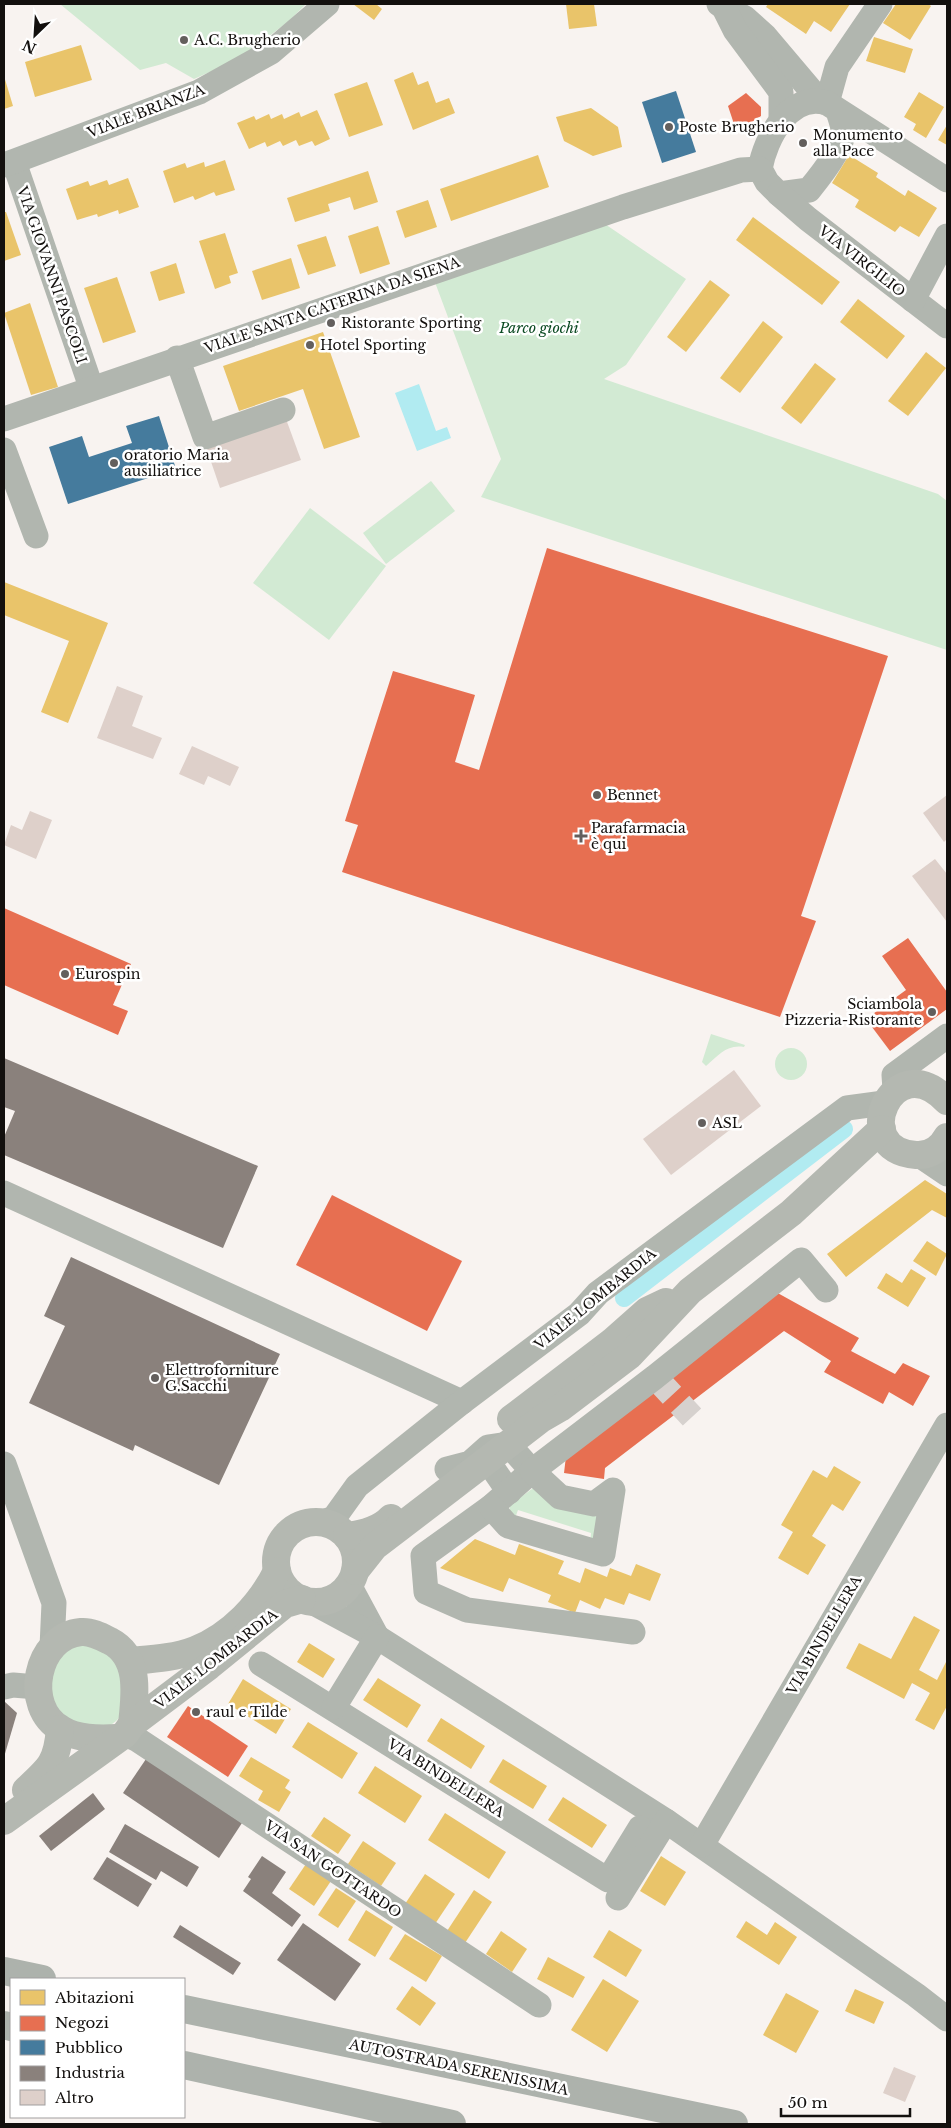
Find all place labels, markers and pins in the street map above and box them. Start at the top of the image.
place label: A.C. Brugherio [193,31,301,49]
marker: A.C. Brugherio [178,34,190,46]
place label: Poste Brugherio [679,118,795,136]
marker: Poste Brugherio [663,121,675,133]
place label: Monumento alla Pace [813,126,903,160]
marker: Monumento alla Pace [797,137,809,149]
place label: Ristorante Sporting [341,314,482,332]
marker: Ristorante Sporting [325,317,337,329]
place label: Hotel Sporting [320,336,427,354]
marker: Hotel Sporting [304,339,316,351]
place label: oratorio Maria ausiliatrice [124,446,229,480]
marker: oratorio Maria ausiliatrice [108,457,120,469]
place label: Bennet [607,786,659,804]
marker: Bennet [591,789,603,801]
place label: Parafarmacia è qui [591,819,686,853]
marker: Parafarmacia è qui [575,830,587,842]
place label: Eurospin [75,965,141,983]
marker: Eurospin [59,968,71,980]
place label: Sciambola Pizzeria-Ristorante [784,995,922,1029]
marker: Sciambola Pizzeria-Ristorante [926,1006,938,1018]
place label: ASL [711,1114,742,1132]
marker: ASL [696,1117,708,1129]
place label: Elettroforniture G.Sacchi [165,1361,279,1395]
marker: Elettroforniture G.Sacchi [149,1372,161,1384]
place label: raul e Tilde [206,1703,288,1721]
marker: raul e Tilde [190,1706,202,1718]

